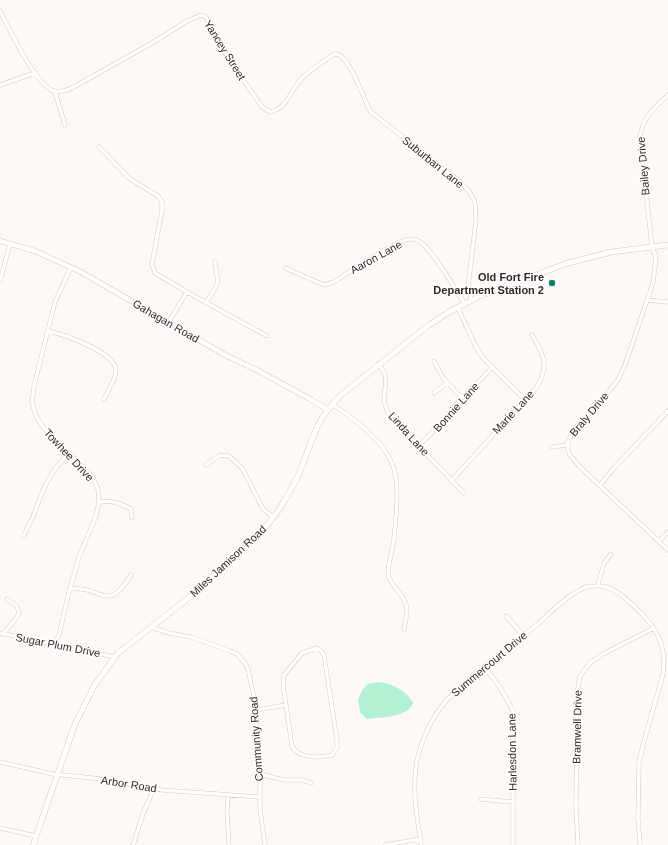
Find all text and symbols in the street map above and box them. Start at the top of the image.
street label: Yancey Street [202,18,248,82]
street label: Suburban Lane [400,134,466,190]
street label: Bailey Drive [634,136,652,196]
street label: Aaron Lane [348,238,404,276]
place label: Old Fort Fire Department Station 2 [433,271,544,296]
marker: Old Fort Fire Department Station 2 [547,278,557,288]
street label: Gahagan Road [131,297,201,345]
street label: Bonnie Lane [431,380,481,434]
street label: Marie Lane [490,388,536,436]
street label: Braly Drive [567,390,611,438]
street label: Linda Lane [386,410,432,458]
street label: Towhee Drive [42,427,96,483]
street label: Miles Jamison Road [188,523,268,599]
street label: Summercourt Drive [449,629,529,699]
street label: Sugar Plum Drive [15,631,101,659]
street label: Bramwell Drive [570,690,584,764]
street label: Community Road [247,696,265,782]
street label: Harlesdon Lane [505,713,519,791]
street label: Arbor Road [100,774,158,794]

